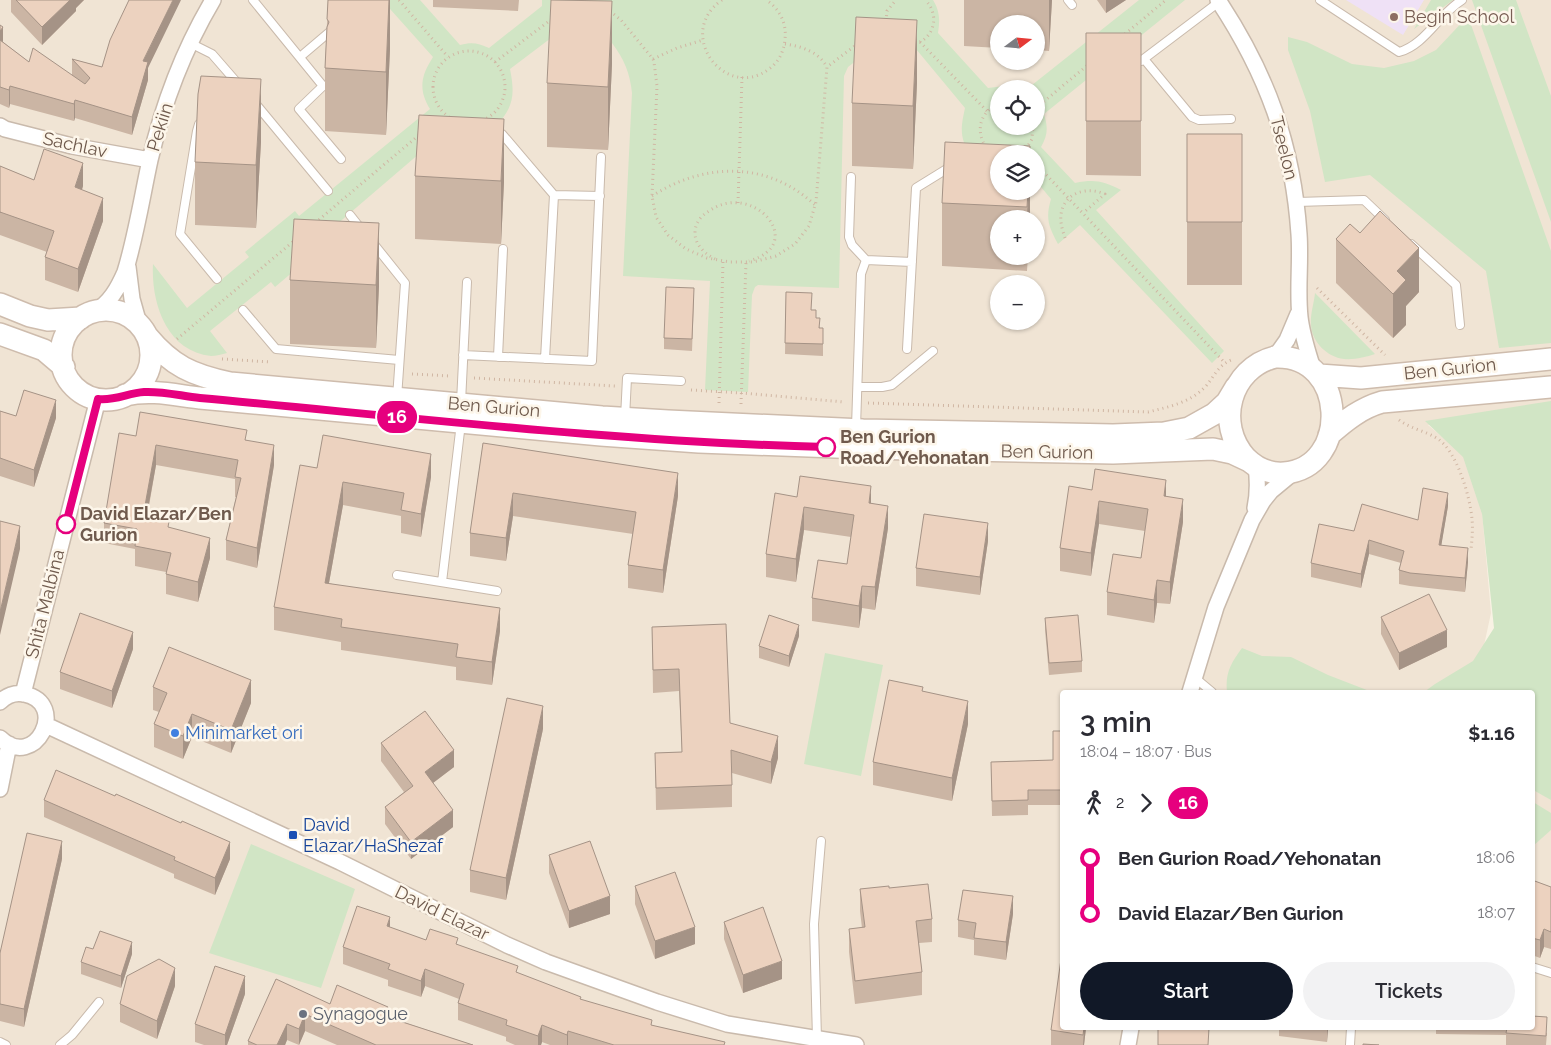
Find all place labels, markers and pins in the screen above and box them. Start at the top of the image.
place label: Begin School [1404,6,1514,27]
marker: Begin School [1388,11,1400,23]
place label: Ben Gurion Road/Yehonatan [840,426,989,468]
marker: Ben Gurion Road/Yehonatan [816,437,836,457]
place label: David Elazar/Ben Gurion [80,503,232,545]
marker: David Elazar/Ben Gurion [56,514,76,534]
place label: Minimarket ori [185,722,303,743]
marker: Minimarket ori [169,727,181,739]
place label: David Elazar/HaShezaf [303,814,444,856]
marker: David Elazar/HaShezaf [287,829,299,841]
place label: Synagogue [313,1003,408,1024]
marker: Synagogue [297,1008,309,1020]

